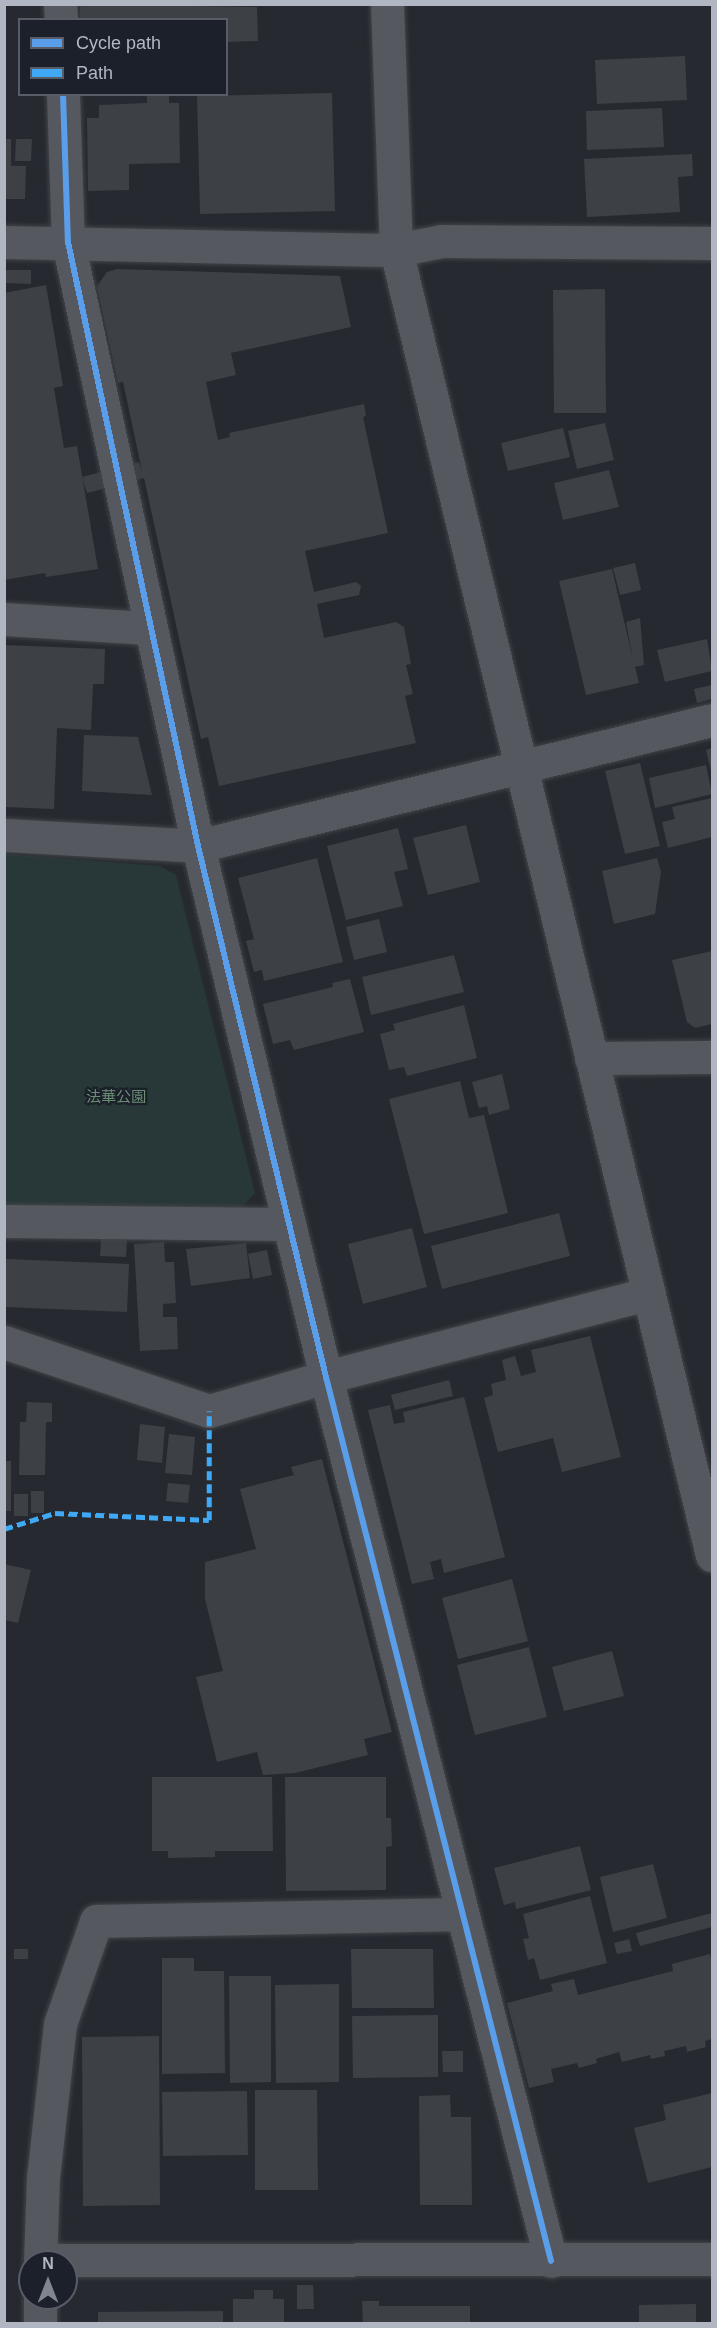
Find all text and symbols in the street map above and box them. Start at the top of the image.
legend [18,18,228,96]
text: Cycle path [76,33,161,53]
text: Path [76,63,113,83]
park label: 法華公園 [86,1088,146,1106]
north arrow [18,2250,78,2310]
text: N [42,2255,54,2272]

